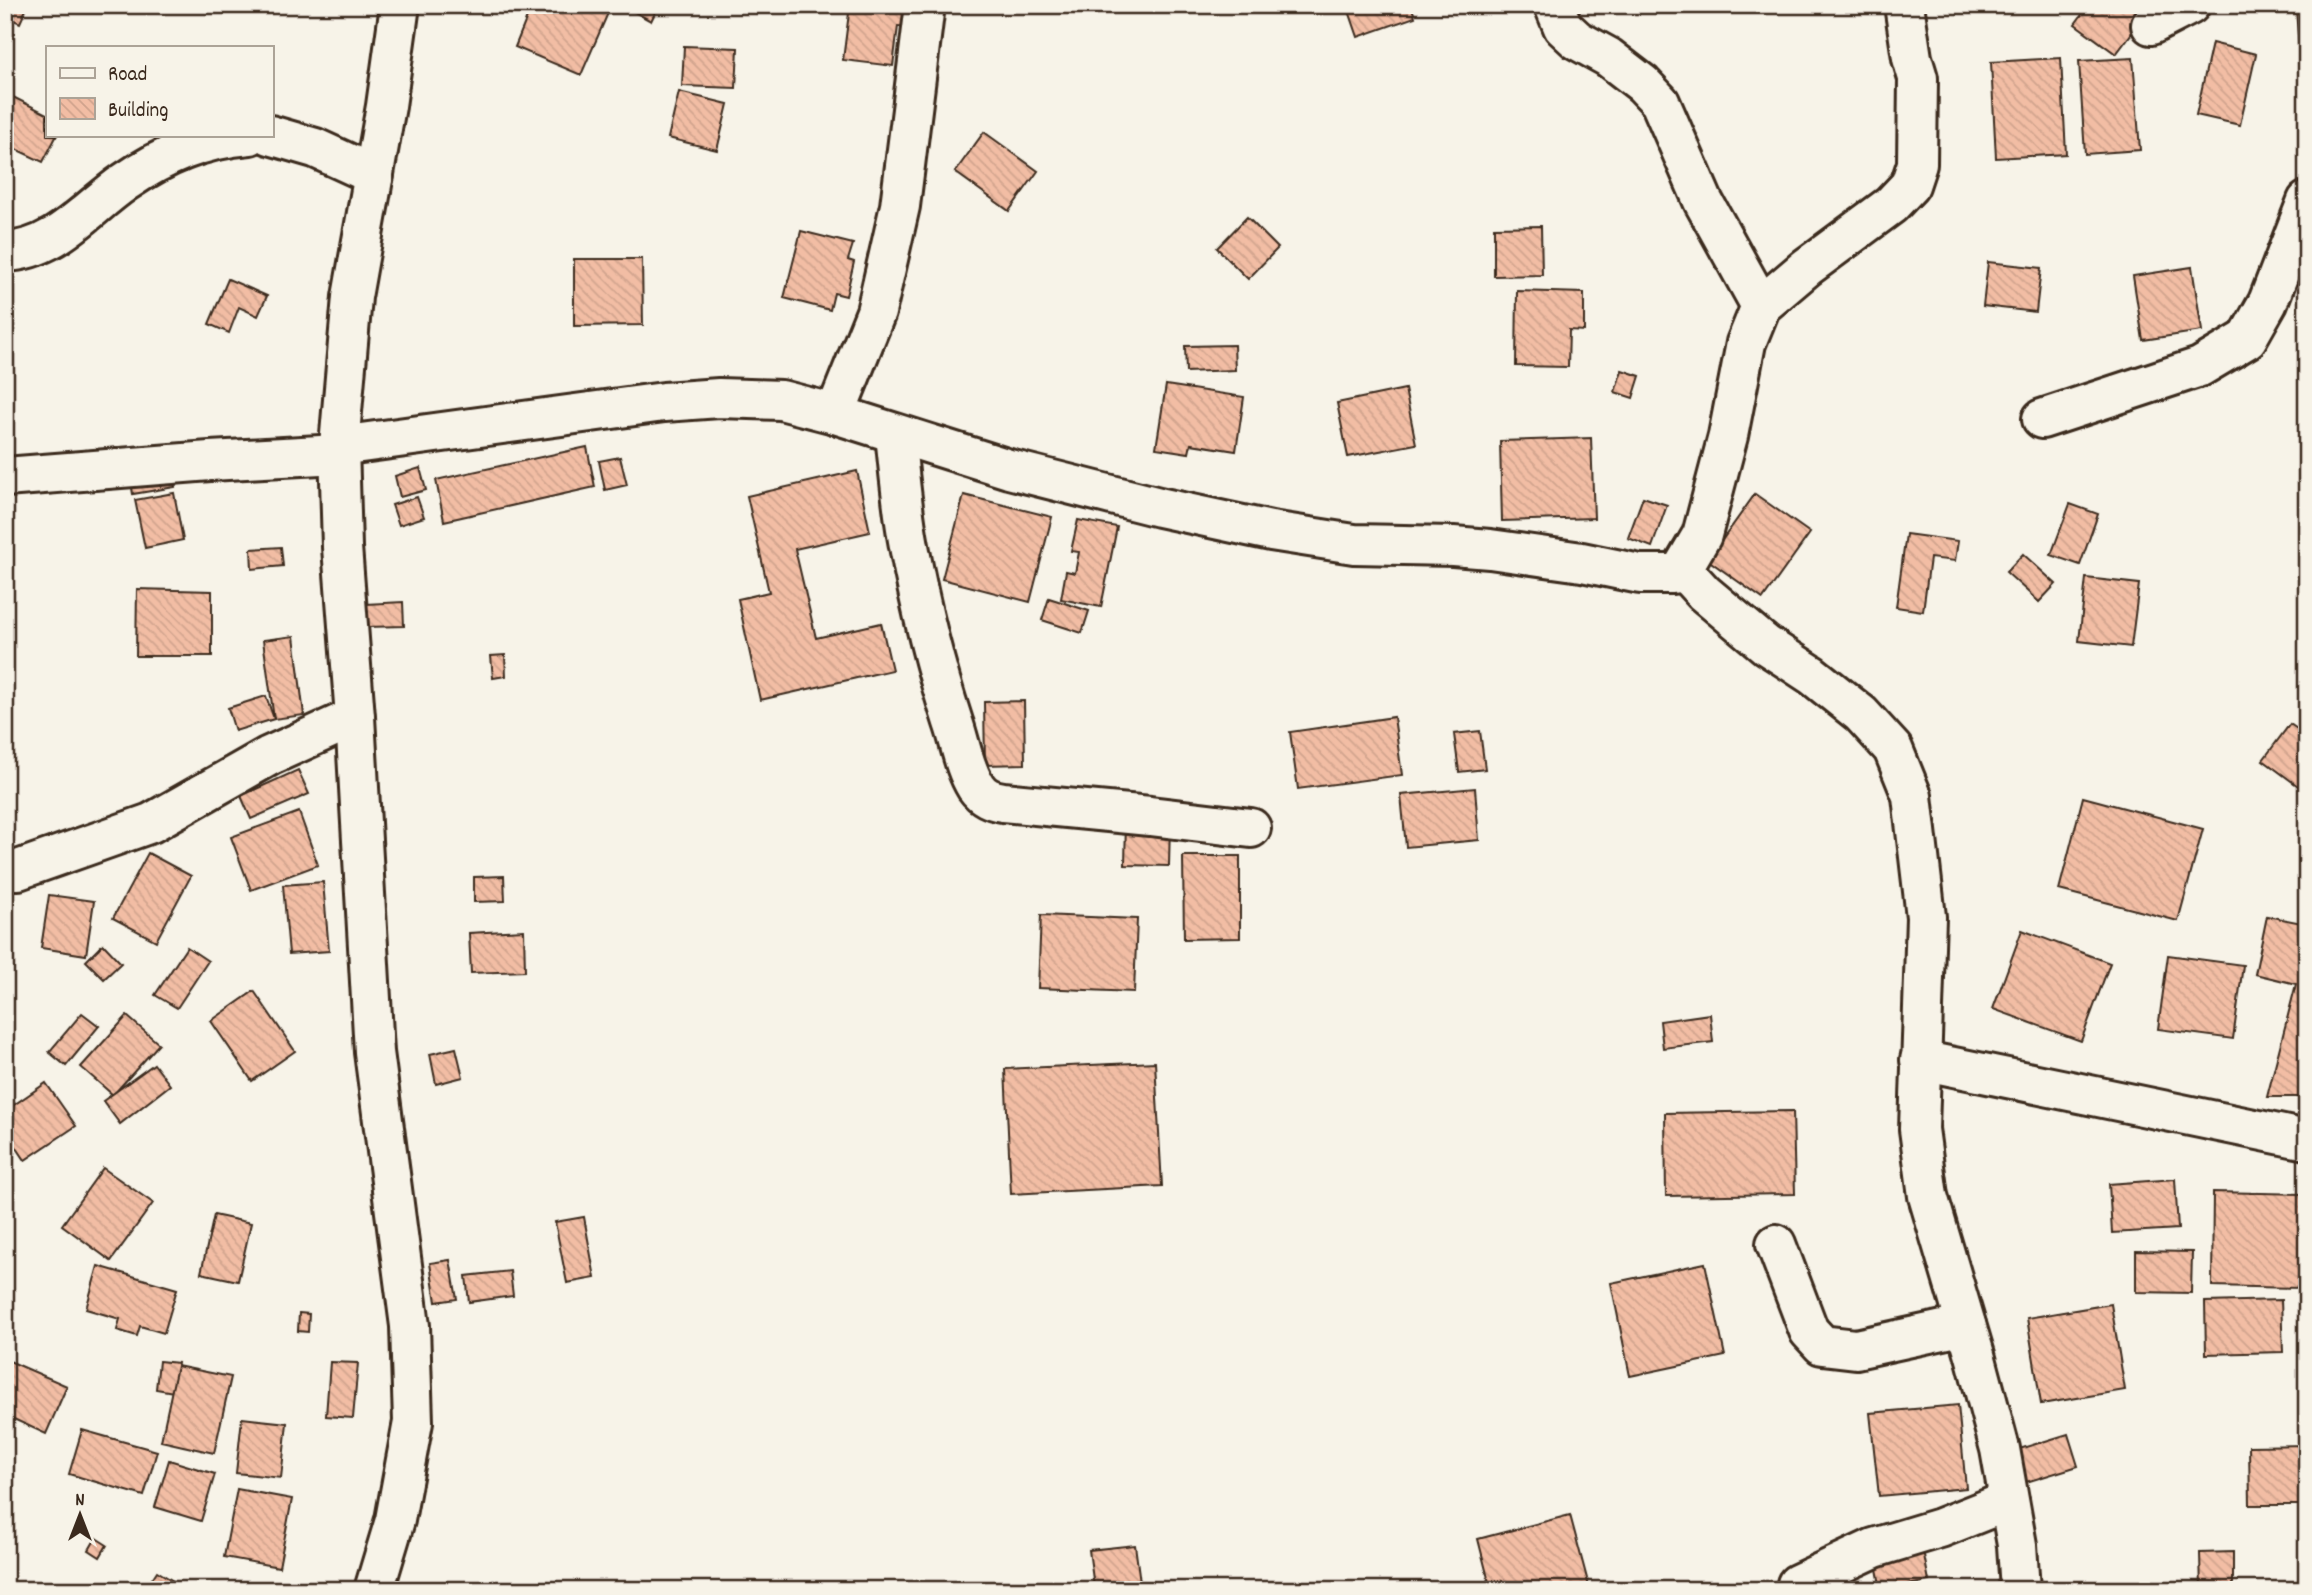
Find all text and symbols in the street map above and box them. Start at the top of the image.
legend [46,46,273,136]
text: Road [108,61,147,91]
text: Building [108,97,168,127]
north arrow [46,1480,116,1550]
text: N [75,1488,85,1515]

